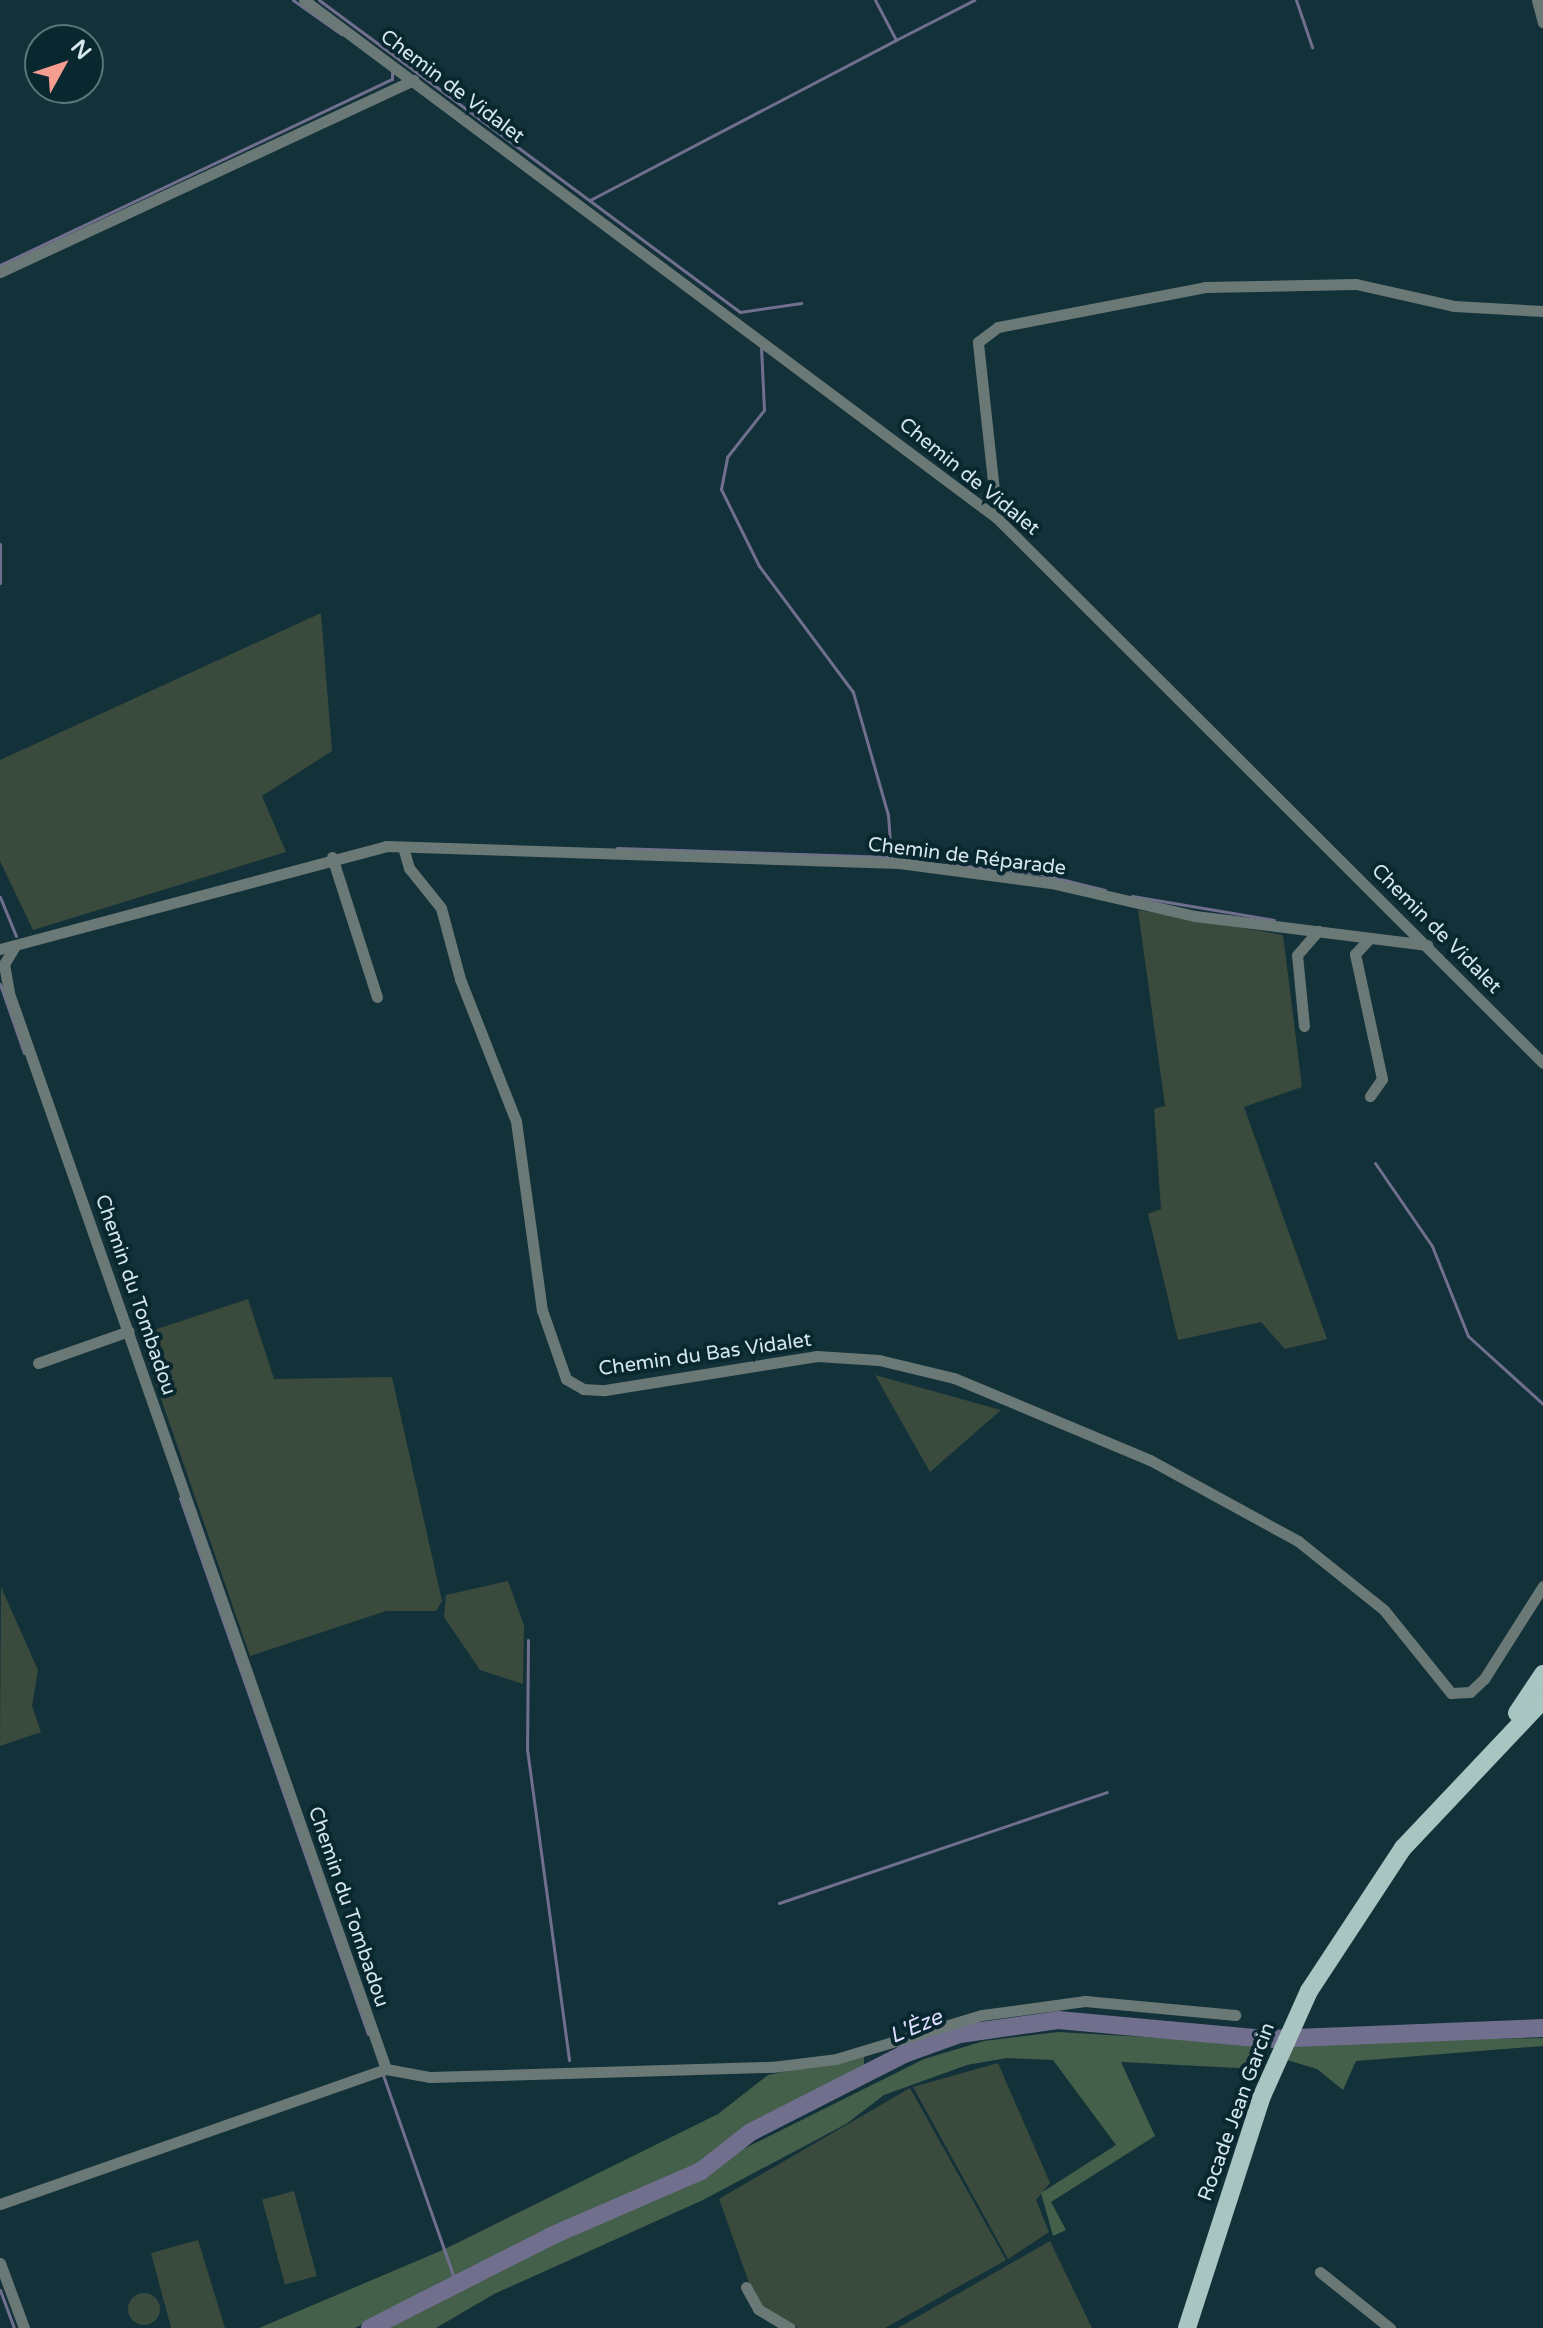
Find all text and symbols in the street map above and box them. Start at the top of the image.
north arrow [24,24,104,104]
street label: Chemin de Vidalet [375,25,529,149]
text: N [65,35,96,65]
street label: Chemin de Vidalet [894,413,1044,541]
street label: Chemin de Réparade [867,833,1067,881]
street label: Chemin de Vidalet [1366,859,1506,999]
street label: Chemin du Tombadou [89,1192,181,1398]
street label: Chemin du Bas Vidalet [597,1328,813,1382]
street label: Chemin du Tombadou [302,1804,394,2010]
water label: L'Èze [886,2004,946,2050]
street label: Rocade Jean Garcin [1194,2019,1280,2205]

